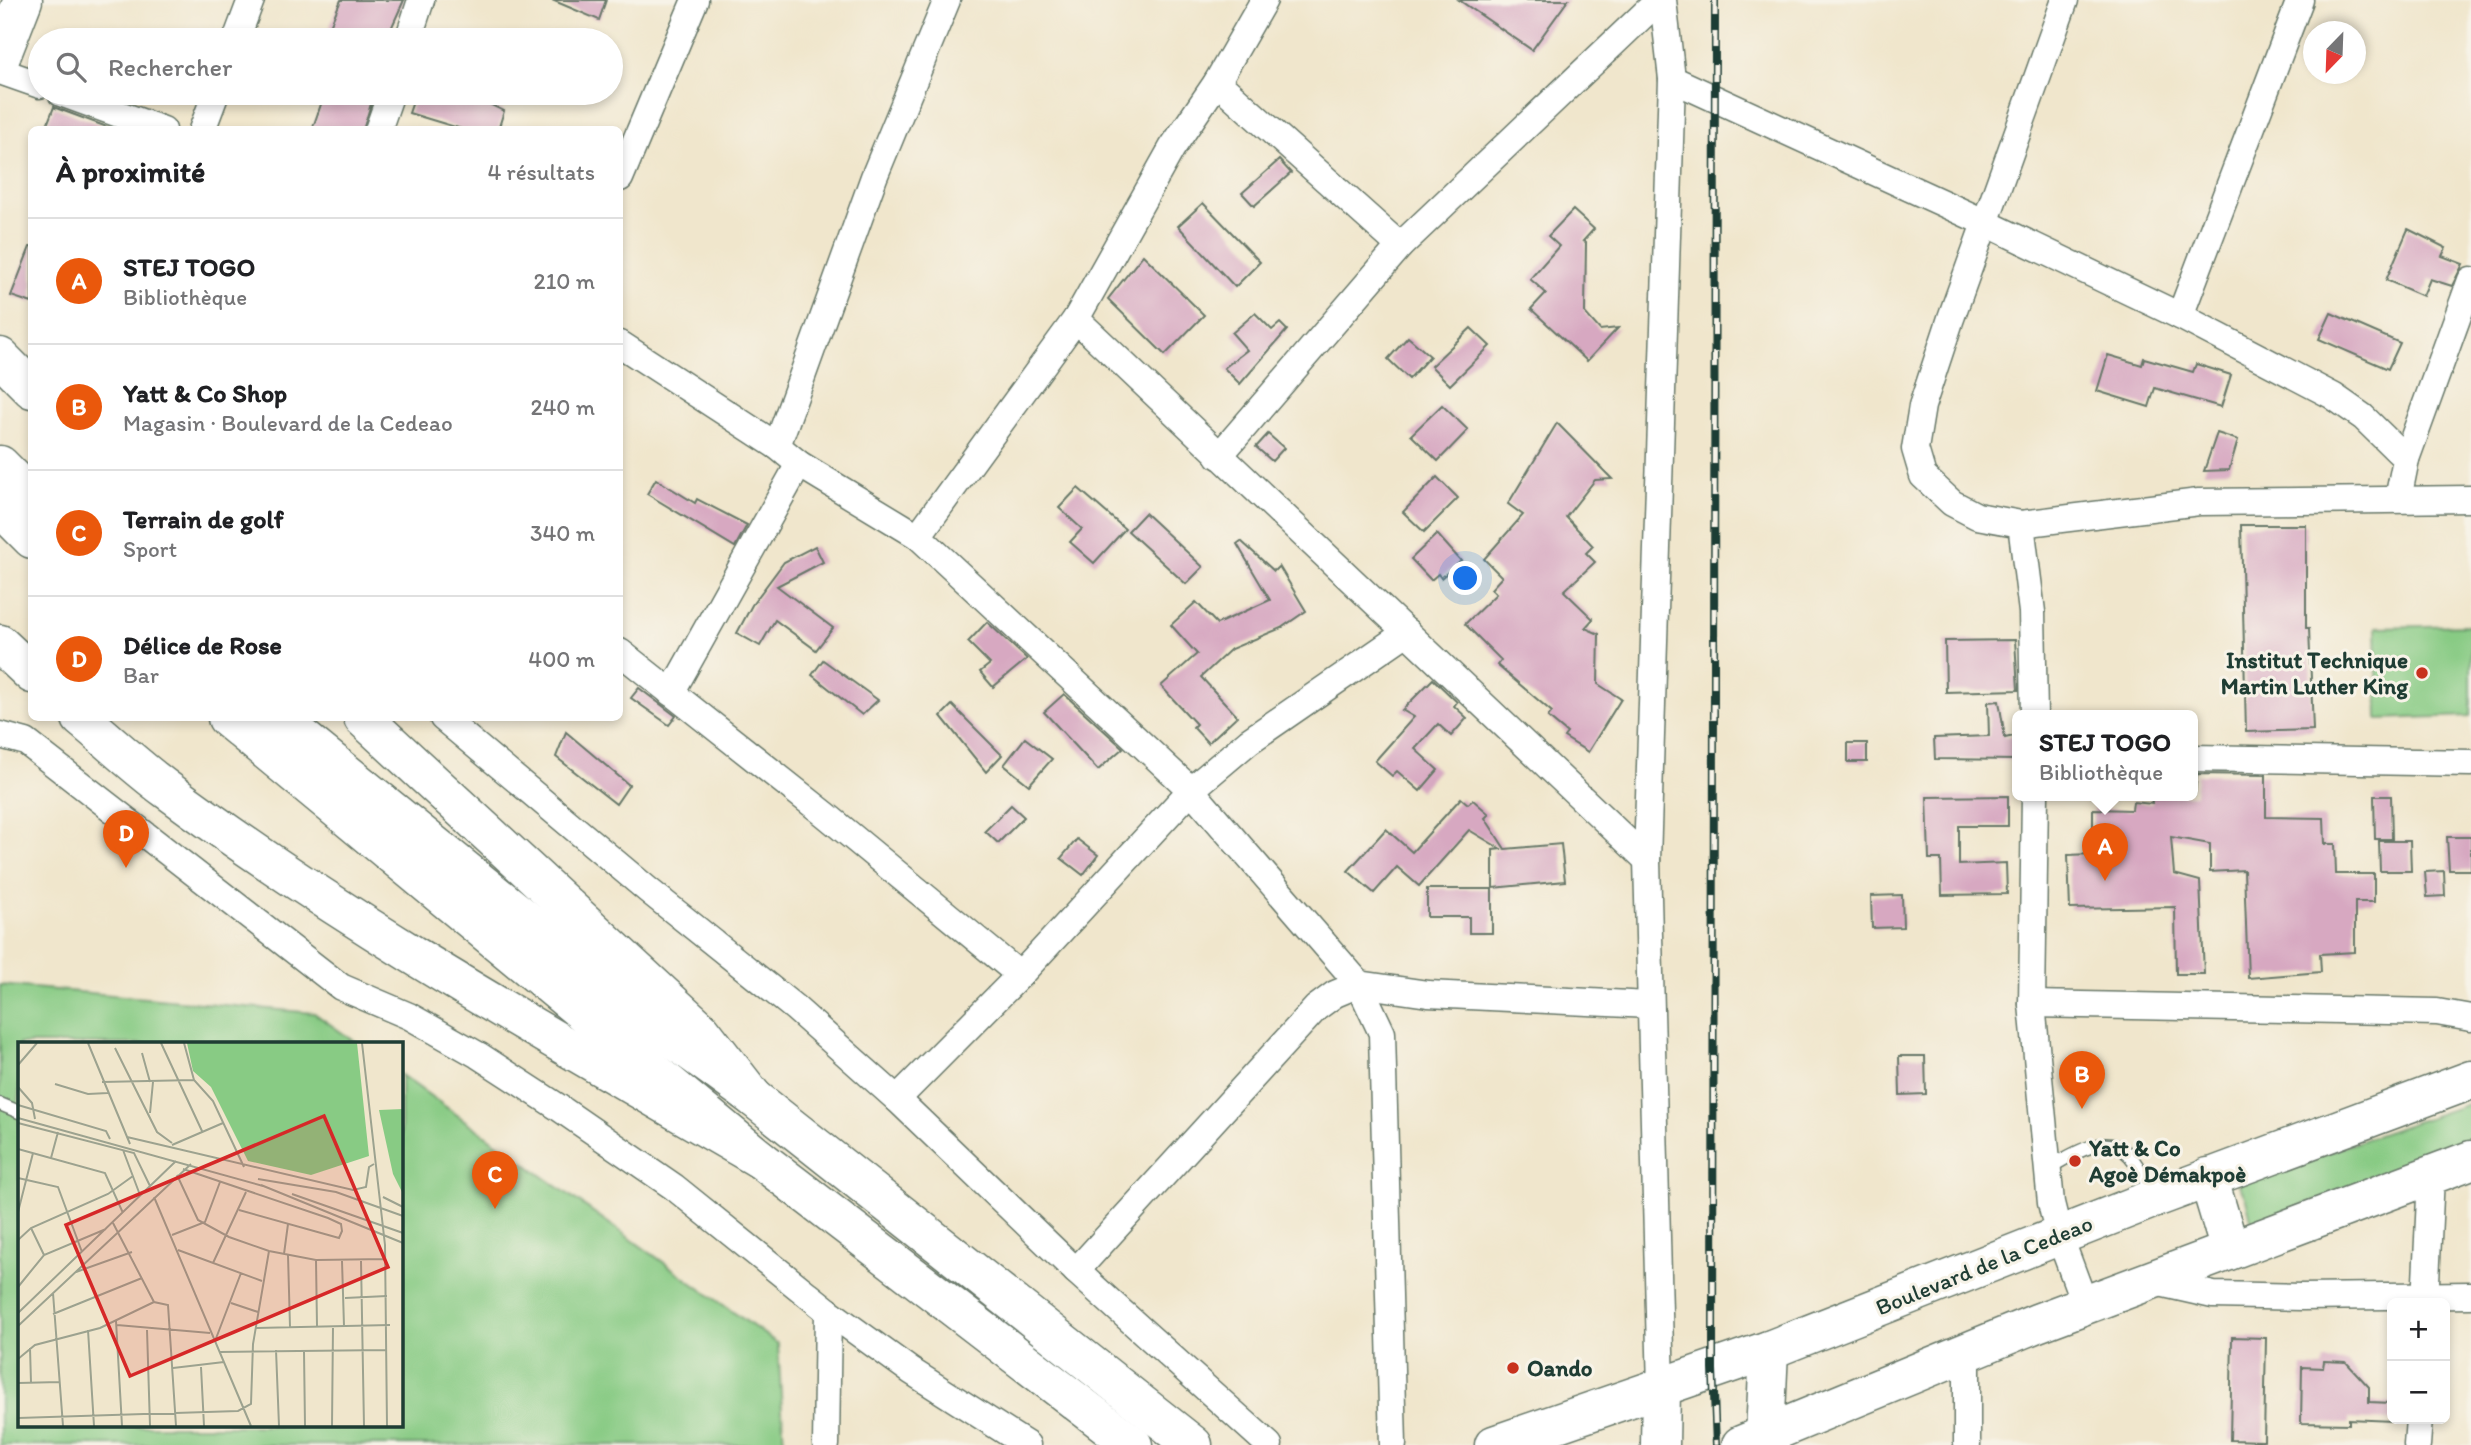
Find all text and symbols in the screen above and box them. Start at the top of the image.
north arrow [2303,21,2366,84]
search box [28,28,623,105]
icon: search [52,48,90,86]
text: Rechercher [108,51,232,83]
text: À proximité [56,153,205,190]
text: 4 résultats [488,158,595,186]
text: STEJ TOGO [123,251,255,283]
text: A [72,267,86,295]
text: 210 m [534,267,595,295]
text: Bibliothèque [123,283,247,311]
text: Yatt & Co Shop [123,377,287,409]
text: B [72,393,86,421]
text: 240 m [530,393,595,421]
text: Magasin · Boulevard de la Cedeao [123,409,453,437]
text: Terrain de golf [123,503,284,535]
text: C [72,519,86,547]
text: 340 m [530,519,595,547]
text: Sport [123,535,177,563]
your location [1448,561,1482,595]
text: Délice de Rose [123,629,282,661]
text: D [71,645,87,673]
text: 400 m [528,645,595,673]
place label: Institut Technique Martin Luther King [2221,646,2409,700]
text: Bar [123,661,159,689]
marker: Institut Technique Martin Luther King [2414,665,2430,681]
popup [2012,710,2198,801]
text: STEJ TOGO [2039,726,2171,758]
text: Bibliothèque [2039,758,2163,786]
pin: D [103,810,149,868]
pin: A [2082,823,2128,881]
inset map [18,1042,402,1428]
pin: B [2059,1051,2105,1109]
place label: Yatt & Co Agoè Démakpoè [2088,1134,2246,1188]
pin: C [472,1151,518,1209]
marker: Yatt & Co Agoè Démakpoè [2067,1153,2083,1169]
street label: Boulevard de la Cedeao [1871,1209,2097,1321]
map controls [2387,1298,2450,1424]
button: + [2387,1298,2450,1361]
place label: Oando [1527,1354,1593,1382]
marker: Oando [1505,1360,1521,1376]
button: − [2387,1361,2450,1424]

